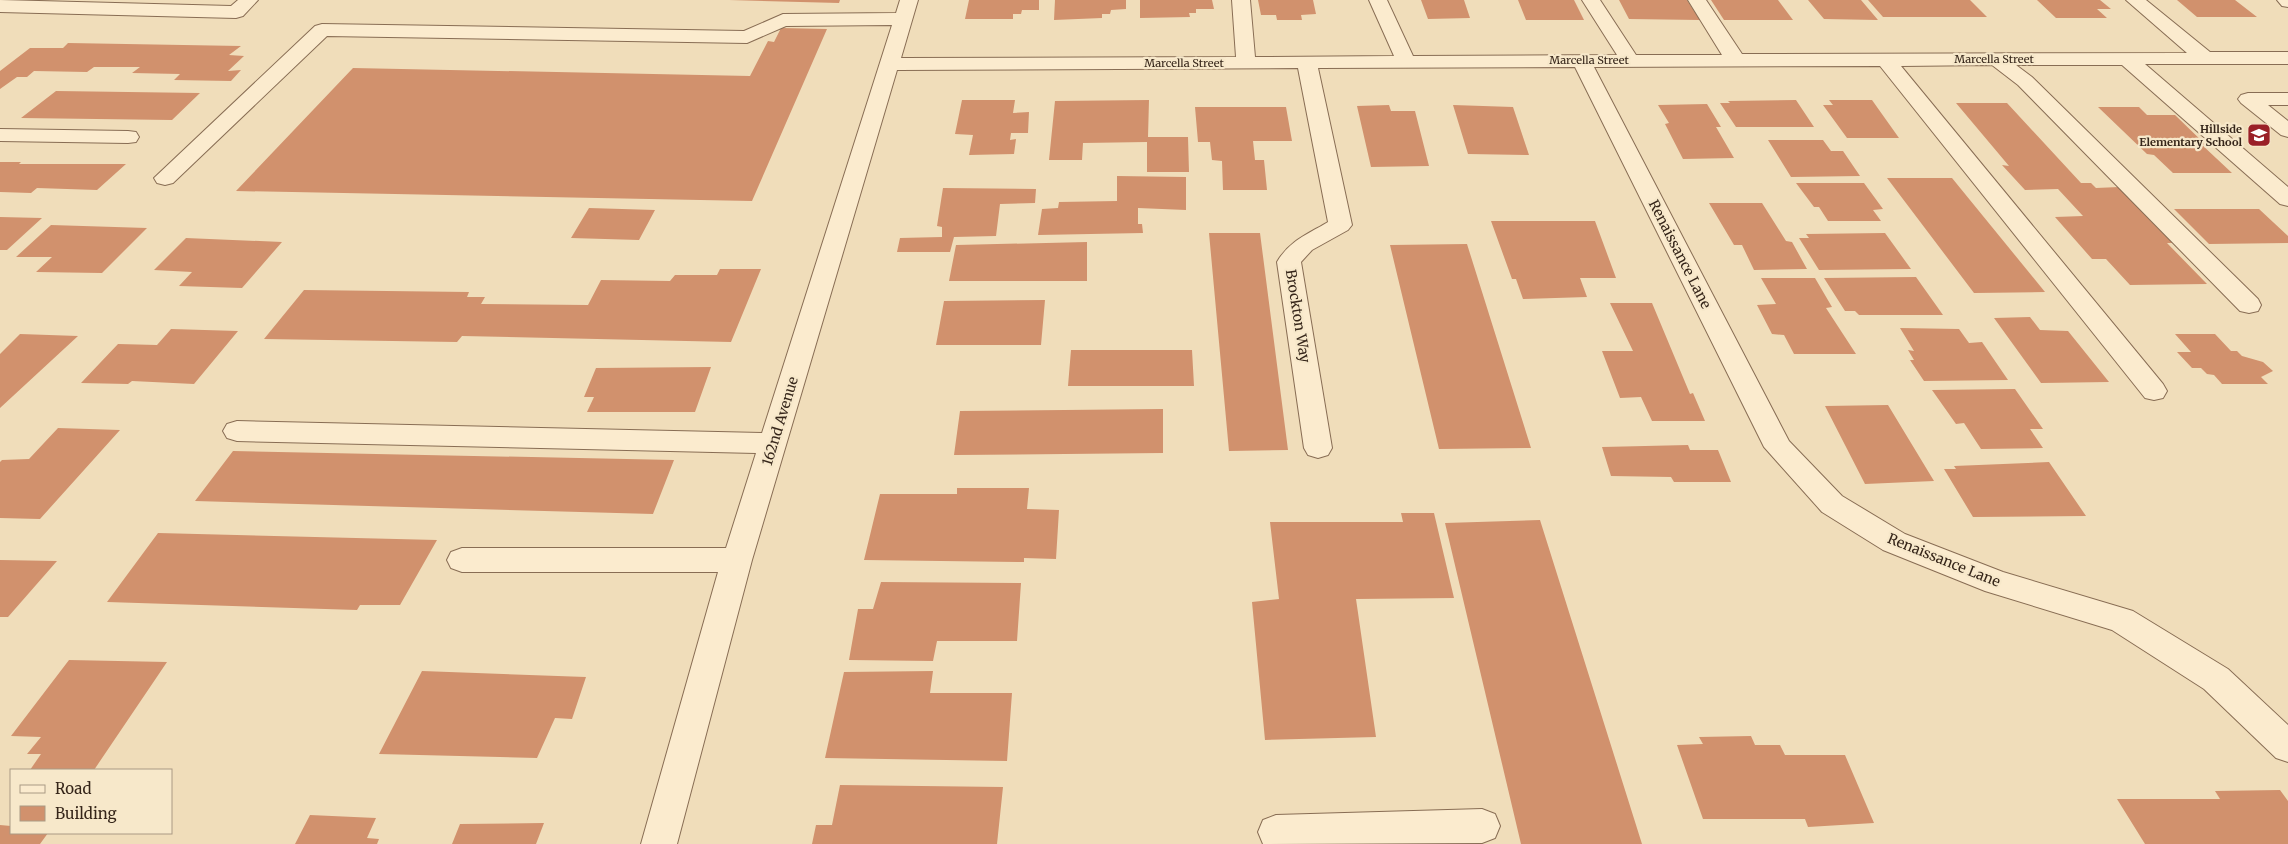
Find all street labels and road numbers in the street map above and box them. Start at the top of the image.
street label: Marcella Street [1954,52,2034,66]
street label: Marcella Street [1549,53,1629,67]
street label: Marcella Street [1144,56,1224,70]
street label: Renaissance Lane [1645,197,1715,311]
street label: Brockton Way [1282,268,1314,365]
street label: 162nd Avenue [758,374,802,468]
street label: Renaissance Lane [1885,529,2003,591]

